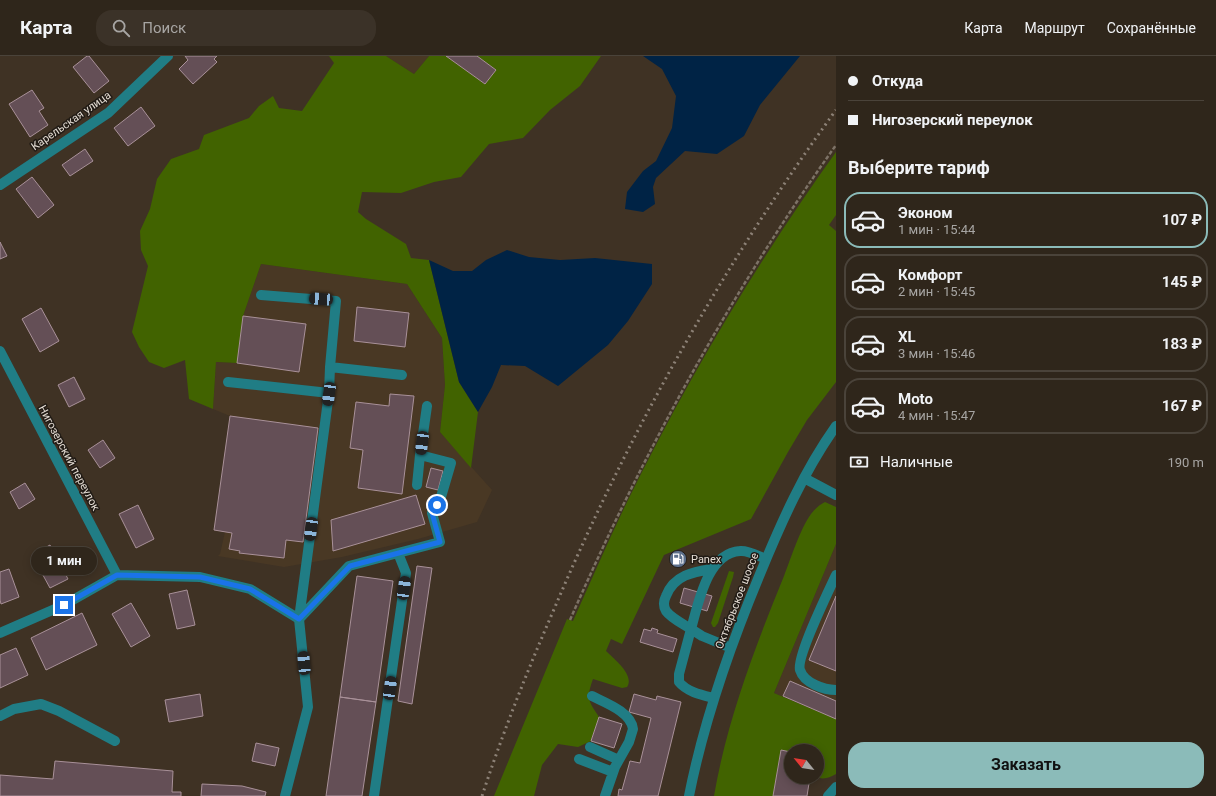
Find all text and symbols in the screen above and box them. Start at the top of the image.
search box [96,10,376,46]
text: Карта [20,16,72,39]
icon: search [110,17,132,39]
text: Поиск [142,19,186,37]
text: Карта [964,20,1003,36]
text: Маршрут [1025,20,1085,36]
text: Сохранённые [1107,20,1196,36]
text: Откуда [872,72,923,90]
street label: Карельская улица [29,89,113,153]
text: Нигозерский переулок [872,111,1033,129]
text: Выберите тариф [848,157,990,178]
icon: car [850,202,886,238]
text: Эконом [898,204,953,222]
text: 107 ₽ [1162,211,1202,229]
text: 1 мин · 15:44 [898,222,975,237]
icon: car [850,264,886,300]
text: Комфорт [898,266,962,284]
text: 145 ₽ [1162,273,1202,291]
text: 2 мин · 15:45 [898,284,975,299]
car [309,292,333,306]
icon: car [850,326,886,362]
text: XL [898,328,916,346]
text: 183 ₽ [1162,335,1202,353]
text: 3 мин · 15:46 [898,346,975,361]
car [321,381,337,407]
icon: car [850,388,886,424]
text: Moto [898,390,933,408]
text: 167 ₽ [1162,397,1202,415]
street label: Нигозерский переулок [36,403,102,513]
text: 4 мин · 15:47 [898,408,975,423]
car [415,430,429,456]
icon: cash [848,451,870,473]
text: Наличные [880,453,953,471]
text: 190 m [1167,455,1204,470]
route start [428,496,446,514]
car [303,516,319,542]
callout: 1 мин [31,547,97,575]
fuel station icon: Panex [668,549,688,569]
street label: Октябрьское шоссе [713,551,761,651]
text: 1 мин [46,553,82,568]
place label: Panex [691,553,722,566]
car [396,575,412,601]
route end [55,596,73,614]
car [297,651,311,675]
car [382,675,398,701]
button: Заказать [848,742,1204,788]
north arrow [784,744,824,784]
map controls [784,744,824,784]

